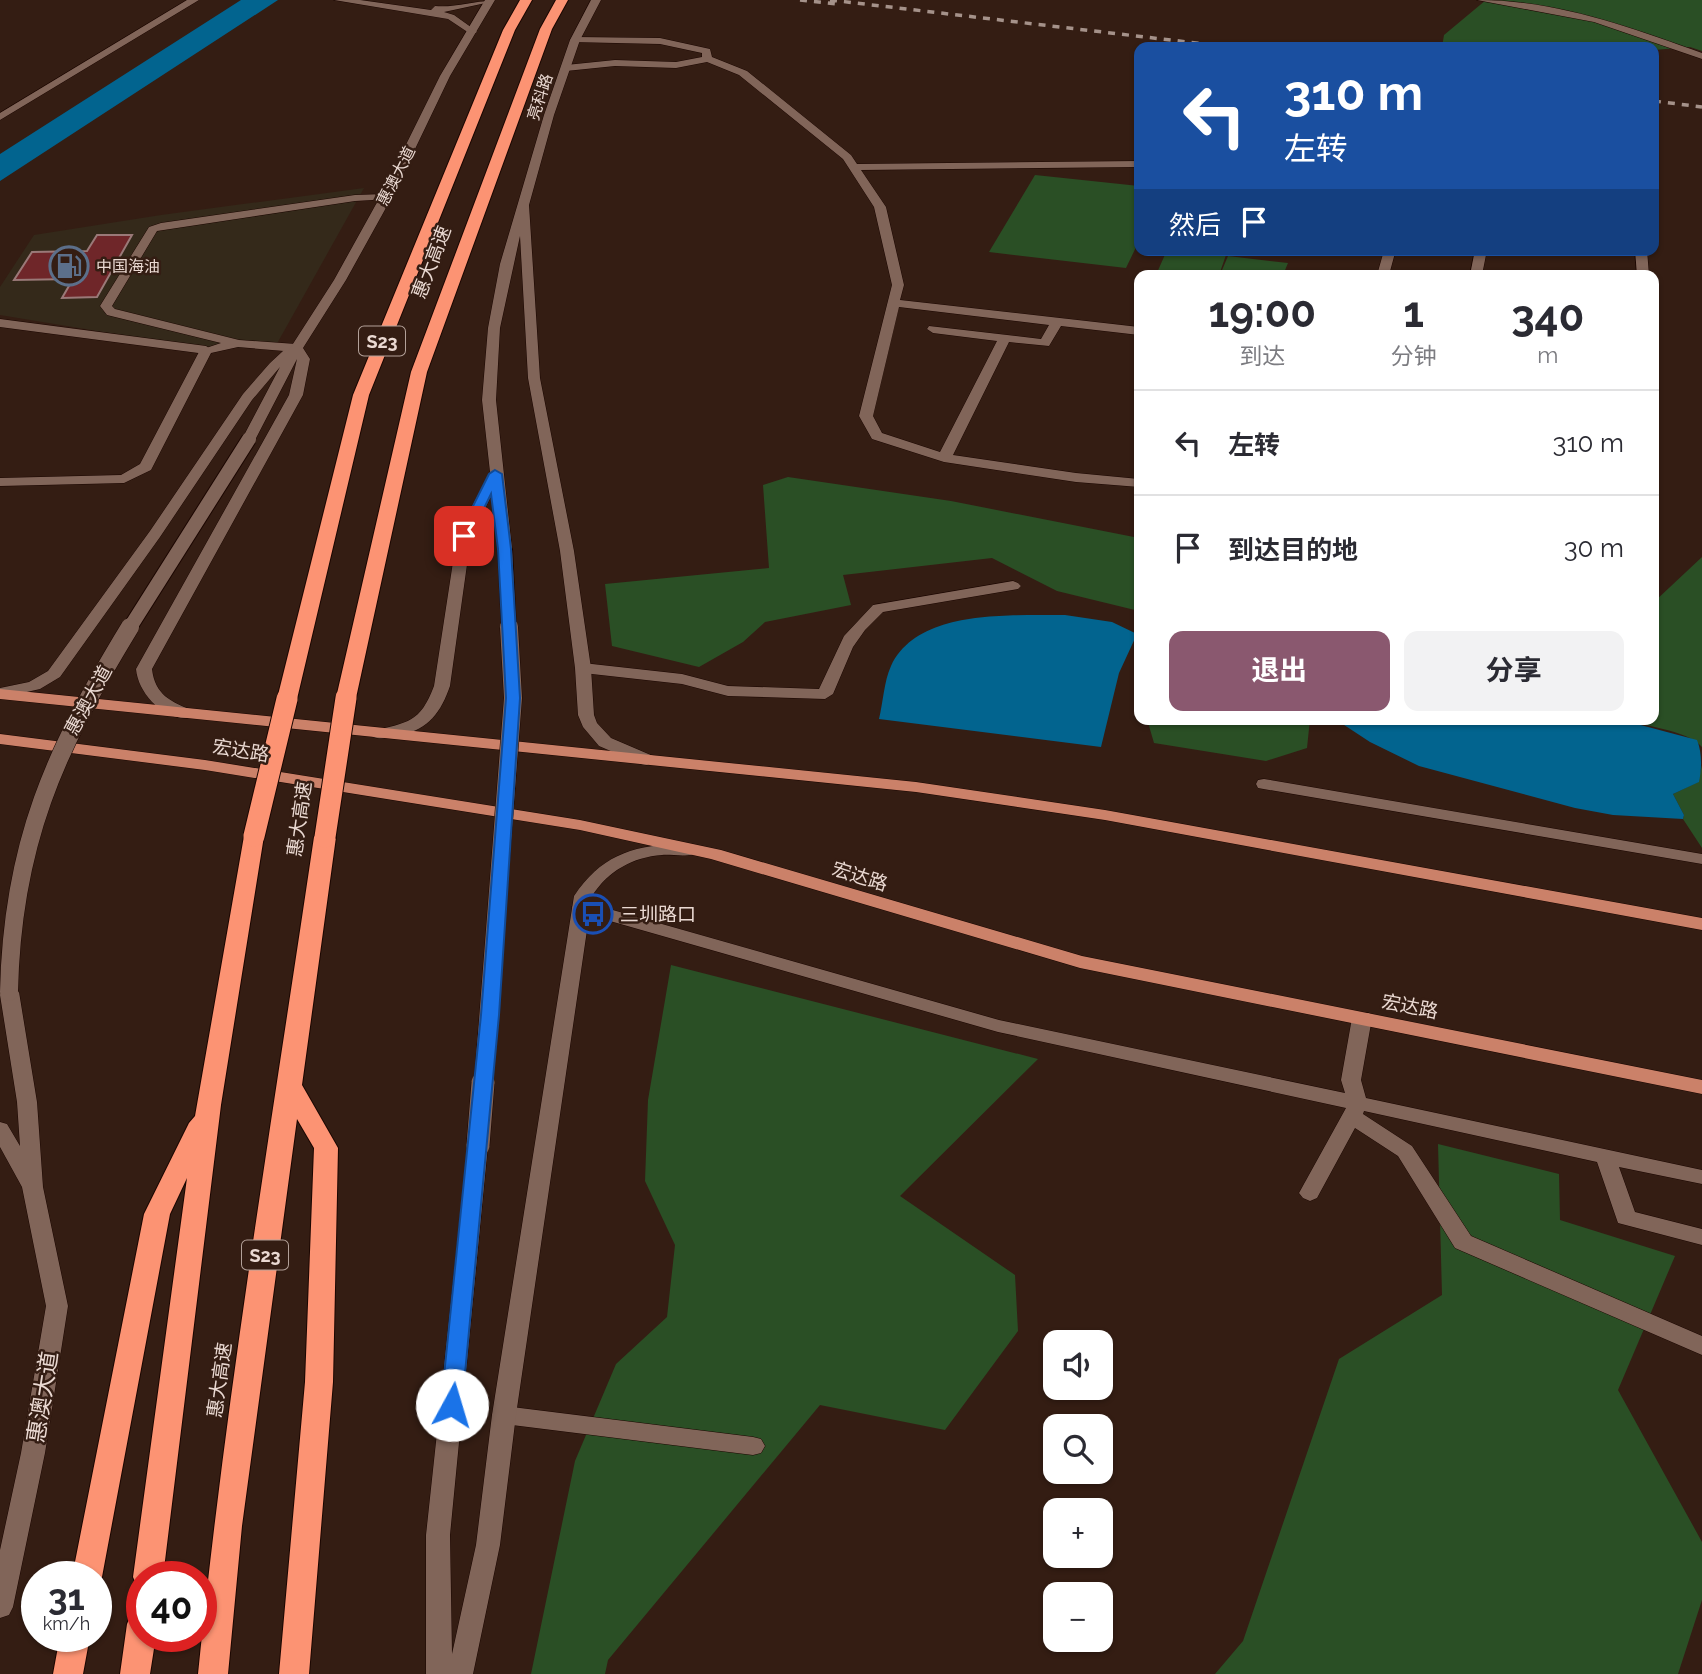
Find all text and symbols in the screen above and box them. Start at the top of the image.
text: 310 m [1284,64,1423,121]
icon: left [1169,70,1260,161]
street label: 亮科路 [524,71,556,123]
text: 左转 [1284,130,1348,167]
street label: 惠澳大道 [373,143,419,209]
icon: arrive [1235,203,1273,241]
text: 然后 [1169,210,1221,240]
street label: 惠大高速 [407,223,455,301]
fuel station icon: 中国海油 [48,245,90,287]
place label: 中国海油 [96,257,160,276]
text: 19:00 [1209,288,1316,337]
text: 1 [1403,288,1424,337]
text: 340 [1511,292,1584,341]
road number: S23 [359,326,405,356]
text: m [1537,341,1558,368]
text: 到达 [1239,342,1285,369]
text: 分钟 [1391,342,1437,369]
icon: left [1169,424,1207,462]
text: 310 m [1553,428,1624,458]
text: 左转 [1228,430,1280,460]
pin [434,506,494,566]
icon: arrive [445,517,483,555]
icon: arrive [1169,529,1207,567]
text: 30 m [1564,533,1624,563]
text: 到达目的地 [1228,535,1358,565]
button: 退出 [1169,631,1390,711]
button: 分享 [1404,631,1624,711]
street label: 惠澳大道 [60,661,116,739]
street label: 宏达路 [211,735,271,765]
street label: 惠大高速 [283,780,315,858]
street label: 宏达路 [830,857,890,895]
bus stop icon: 三圳路口 [572,893,614,935]
place label: 三圳路口 [620,903,696,925]
street label: 宏达路 [1380,990,1440,1022]
road number: S23 [242,1240,288,1270]
map controls [1043,1330,1113,1652]
button: sound [1043,1330,1113,1400]
street label: 惠大高速 [203,1341,235,1419]
street label: 惠澳大道 [21,1349,63,1445]
position arrow [415,1368,489,1442]
button: search [1043,1414,1113,1484]
button: + [1043,1498,1113,1568]
speed limit sign: 40 [126,1561,217,1652]
text: 31 [48,1577,85,1618]
button: − [1043,1582,1113,1652]
text: km/h [43,1613,90,1634]

